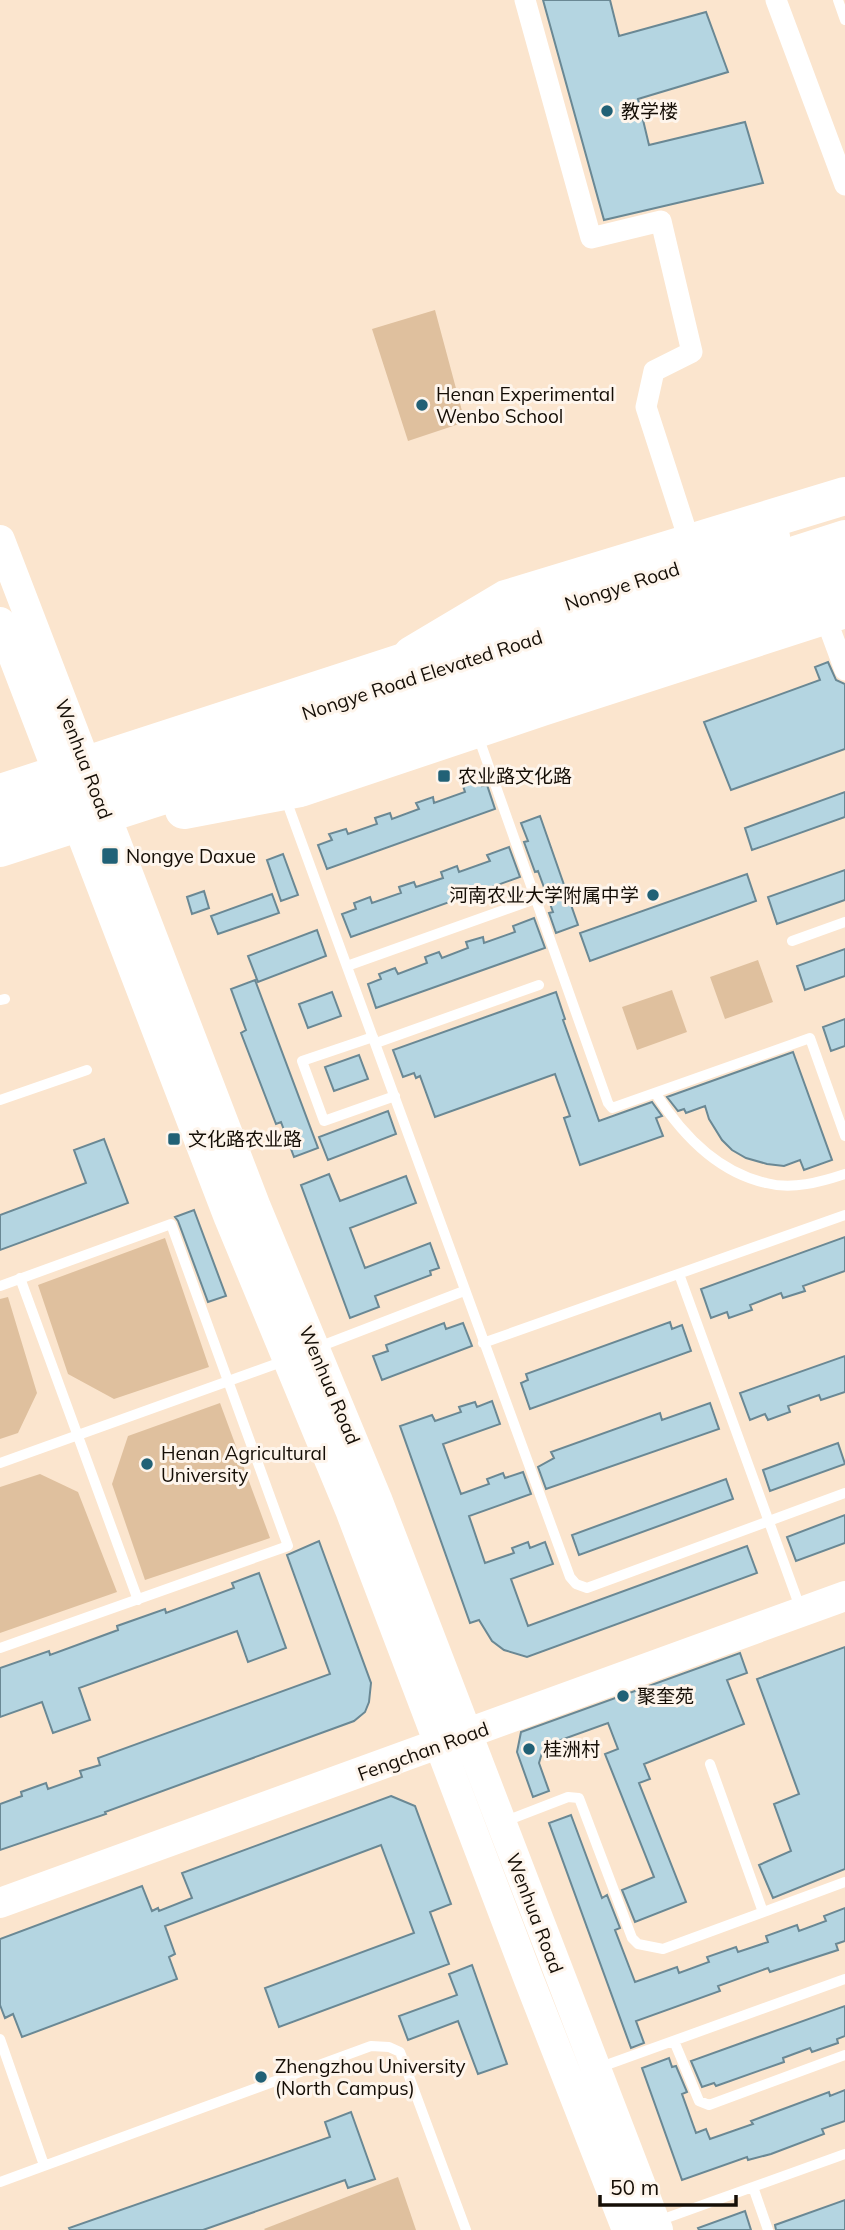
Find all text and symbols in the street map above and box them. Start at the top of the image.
place label: 教学楼 [621,99,678,123]
marker: 教学楼 [599,103,615,119]
place label: Henan Experimental Wenbo School [436,382,615,428]
marker: Henan Experimental Wenbo School [414,397,430,413]
street label: Nongye Road [561,556,683,616]
street label: Nongye Road Elevated Road [299,625,545,725]
street label: Wenhua Road [50,696,118,822]
place label: 农业路文化路 [458,764,572,788]
marker: 农业路文化路 [436,768,452,784]
place label: Nongye Daxue [126,844,256,868]
marker: Nongye Daxue [100,846,120,866]
place label: 河南农业大学附属中学 [449,883,639,907]
marker: 河南农业大学附属中学 [645,887,661,903]
place label: 文化路农业路 [188,1127,302,1151]
marker: 文化路农业路 [166,1131,182,1147]
street label: Wenhua Road [294,1322,366,1448]
place label: Henan Agricultural University [161,1441,327,1487]
marker: Henan Agricultural University [139,1456,155,1472]
place label: 聚奎苑 [637,1684,694,1708]
marker: 聚奎苑 [615,1688,631,1704]
street label: Fengchan Road [354,1716,492,1786]
place label: 桂洲村 [543,1737,600,1761]
marker: 桂洲村 [521,1741,537,1757]
street label: Wenhua Road [501,1850,569,1976]
place label: Zhengzhou University (North Campus) [275,2054,466,2100]
marker: Zhengzhou University (North Campus) [253,2069,269,2085]
scale bar [600,2164,736,2208]
text: 50 m [610,2174,659,2200]

